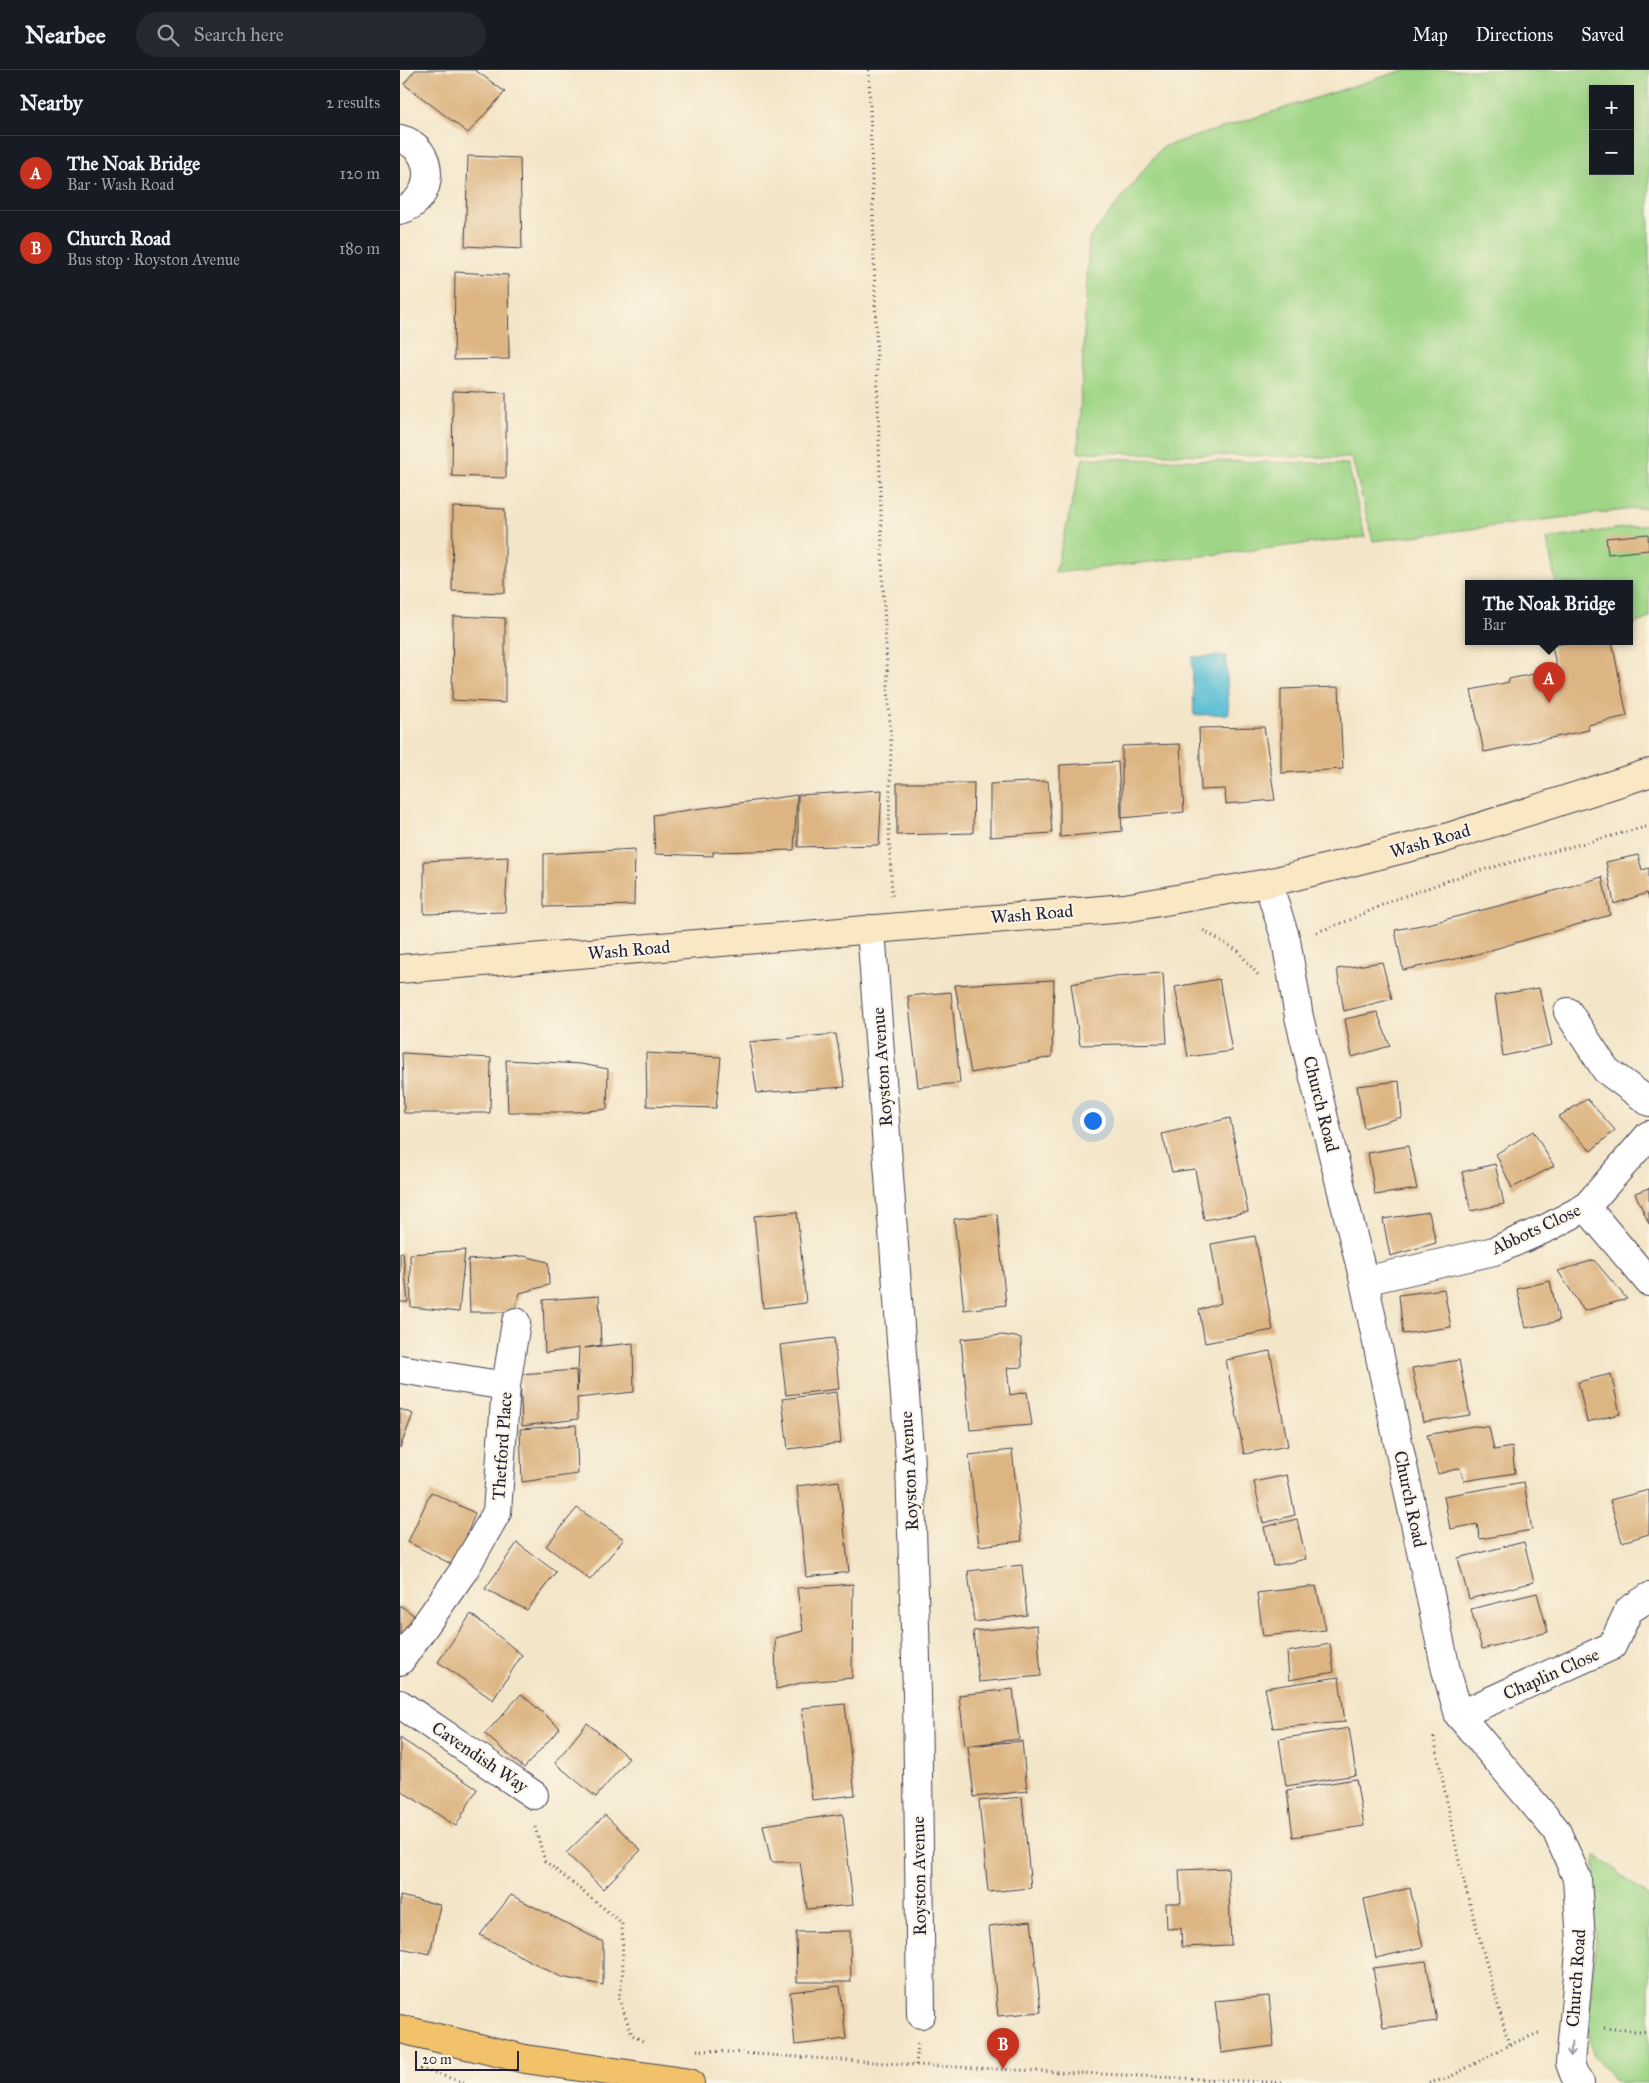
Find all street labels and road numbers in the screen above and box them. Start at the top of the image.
street label: Wash Road [1387,819,1473,863]
street label: Wash Road [990,899,1074,929]
street label: Wash Road [587,935,671,965]
street label: Royston Avenue [867,1006,897,1128]
street label: Church Road [1298,1054,1344,1154]
street label: Abbots Close [1487,1199,1584,1260]
street label: Thetford Place [487,1391,517,1501]
street label: Royston Avenue [895,1411,923,1531]
street label: Church Road [1389,1449,1431,1549]
street label: Chaplin Close [1500,1643,1602,1705]
street label: Cavendish Way [427,1717,533,1798]
street label: Royston Avenue [907,1816,931,1936]
street label: Church Road [1562,1928,1590,2028]

